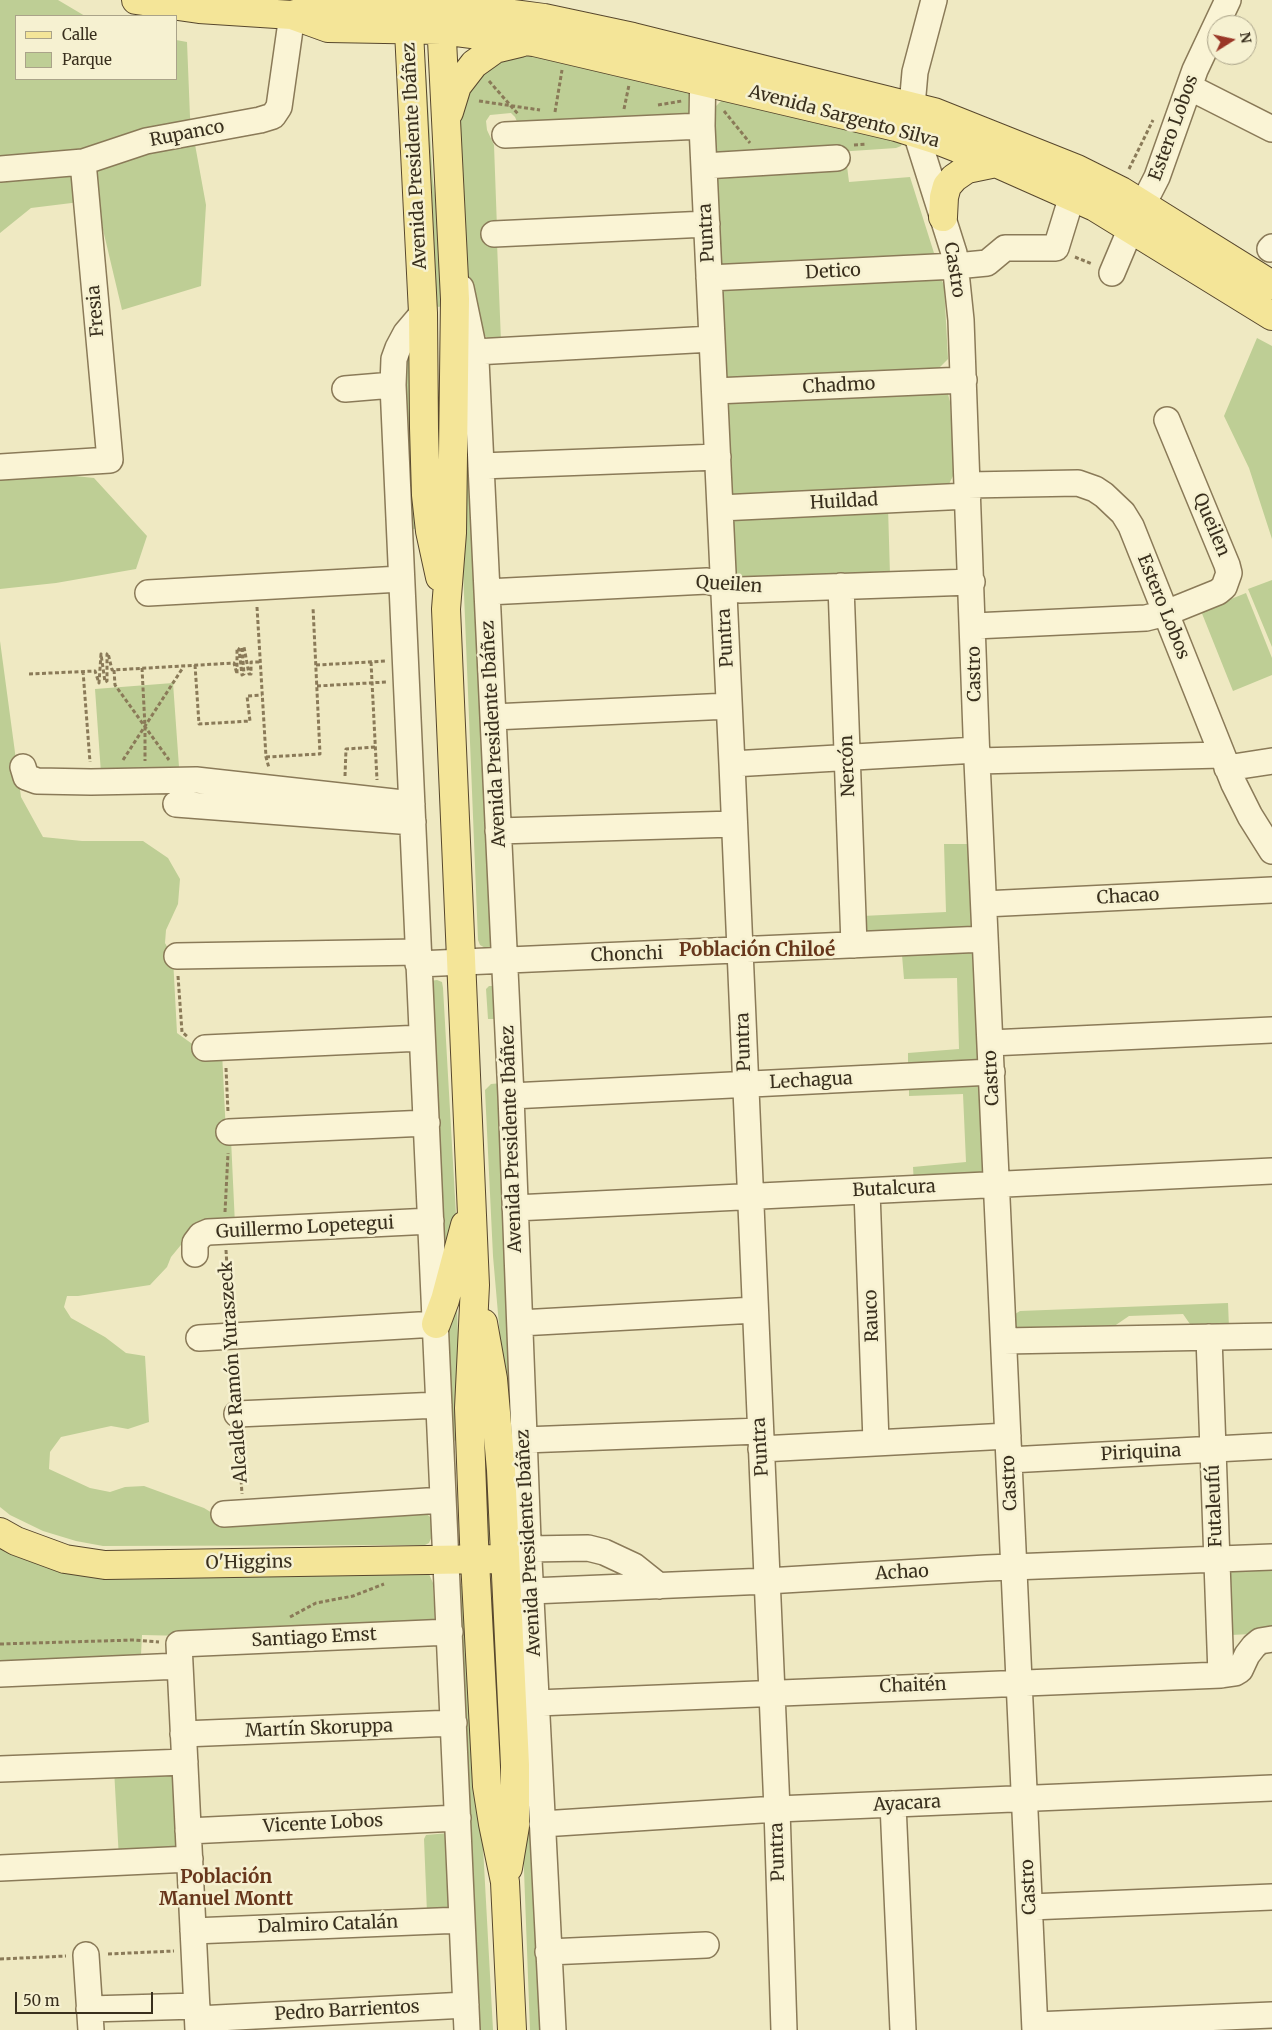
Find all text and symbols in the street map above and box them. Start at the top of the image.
legend [15,15,178,80]
north arrow [1207,15,1257,65]
text: Calle [62,25,97,44]
text: N [1236,31,1256,45]
street label: Avenida Presidente Ibáñez [398,42,432,270]
text: Parque [62,50,112,69]
street label: Estero Lobos [1145,72,1203,184]
street label: Avenida Sargento Silva [746,81,942,153]
street label: Rupanco [148,116,226,152]
street label: Puntra [695,203,719,263]
street label: Castro [939,241,969,299]
street label: Detico [805,260,861,284]
street label: Fresia [83,284,109,338]
street label: Chadmo [802,373,876,399]
street label: Huildad [809,489,879,515]
street label: Queilen [1188,490,1234,560]
street label: Estero Lobos [1132,551,1194,663]
street label: Queilen [695,572,763,598]
street label: Puntra [714,608,738,668]
street label: Avenida Presidente Ibáñez [477,620,511,848]
street label: Castro [964,646,986,702]
street label: Nercón [836,735,860,797]
street label: Chacao [1096,885,1160,909]
district label: Población Chiloé [679,940,835,962]
street label: Chonchi [590,943,664,967]
street label: Puntra [732,1012,756,1072]
street label: Avenida Presidente Ibáñez [497,1025,527,1253]
street label: Castro [980,1050,1004,1106]
street label: Lechagua [769,1068,853,1094]
street label: Butalcura [852,1176,936,1202]
street label: Guillermo Lopetegui [215,1213,395,1243]
street label: Alcalde Ramón Yuraszeck [215,1260,253,1484]
street label: Rauco [860,1289,884,1343]
street label: Puntra [749,1417,773,1477]
street label: Avenida Presidente Ibáñez [512,1429,546,1657]
street label: Piriquina [1100,1440,1182,1466]
street label: Castro [998,1455,1022,1511]
street label: Futaleufú [1203,1464,1227,1548]
street label: O'Higgins [205,1551,293,1575]
street label: Achao [875,1561,929,1585]
street label: Santiago Emst [251,1624,377,1652]
street label: Chaitén [879,1674,947,1698]
street label: Martín Skoruppa [245,1716,393,1742]
street label: Ayacara [873,1791,941,1817]
street label: Vicente Lobos [262,1810,384,1838]
street label: Puntra [766,1822,790,1882]
street label: Castro [1017,1859,1041,1915]
district label: Población Manuel Montt [159,1867,293,1911]
street label: Dalmiro Catalán [257,1912,399,1938]
scale bar [18,1982,155,2014]
text: 50 m [23,1991,60,2010]
street label: Pedro Barrientos [274,1996,420,2026]

